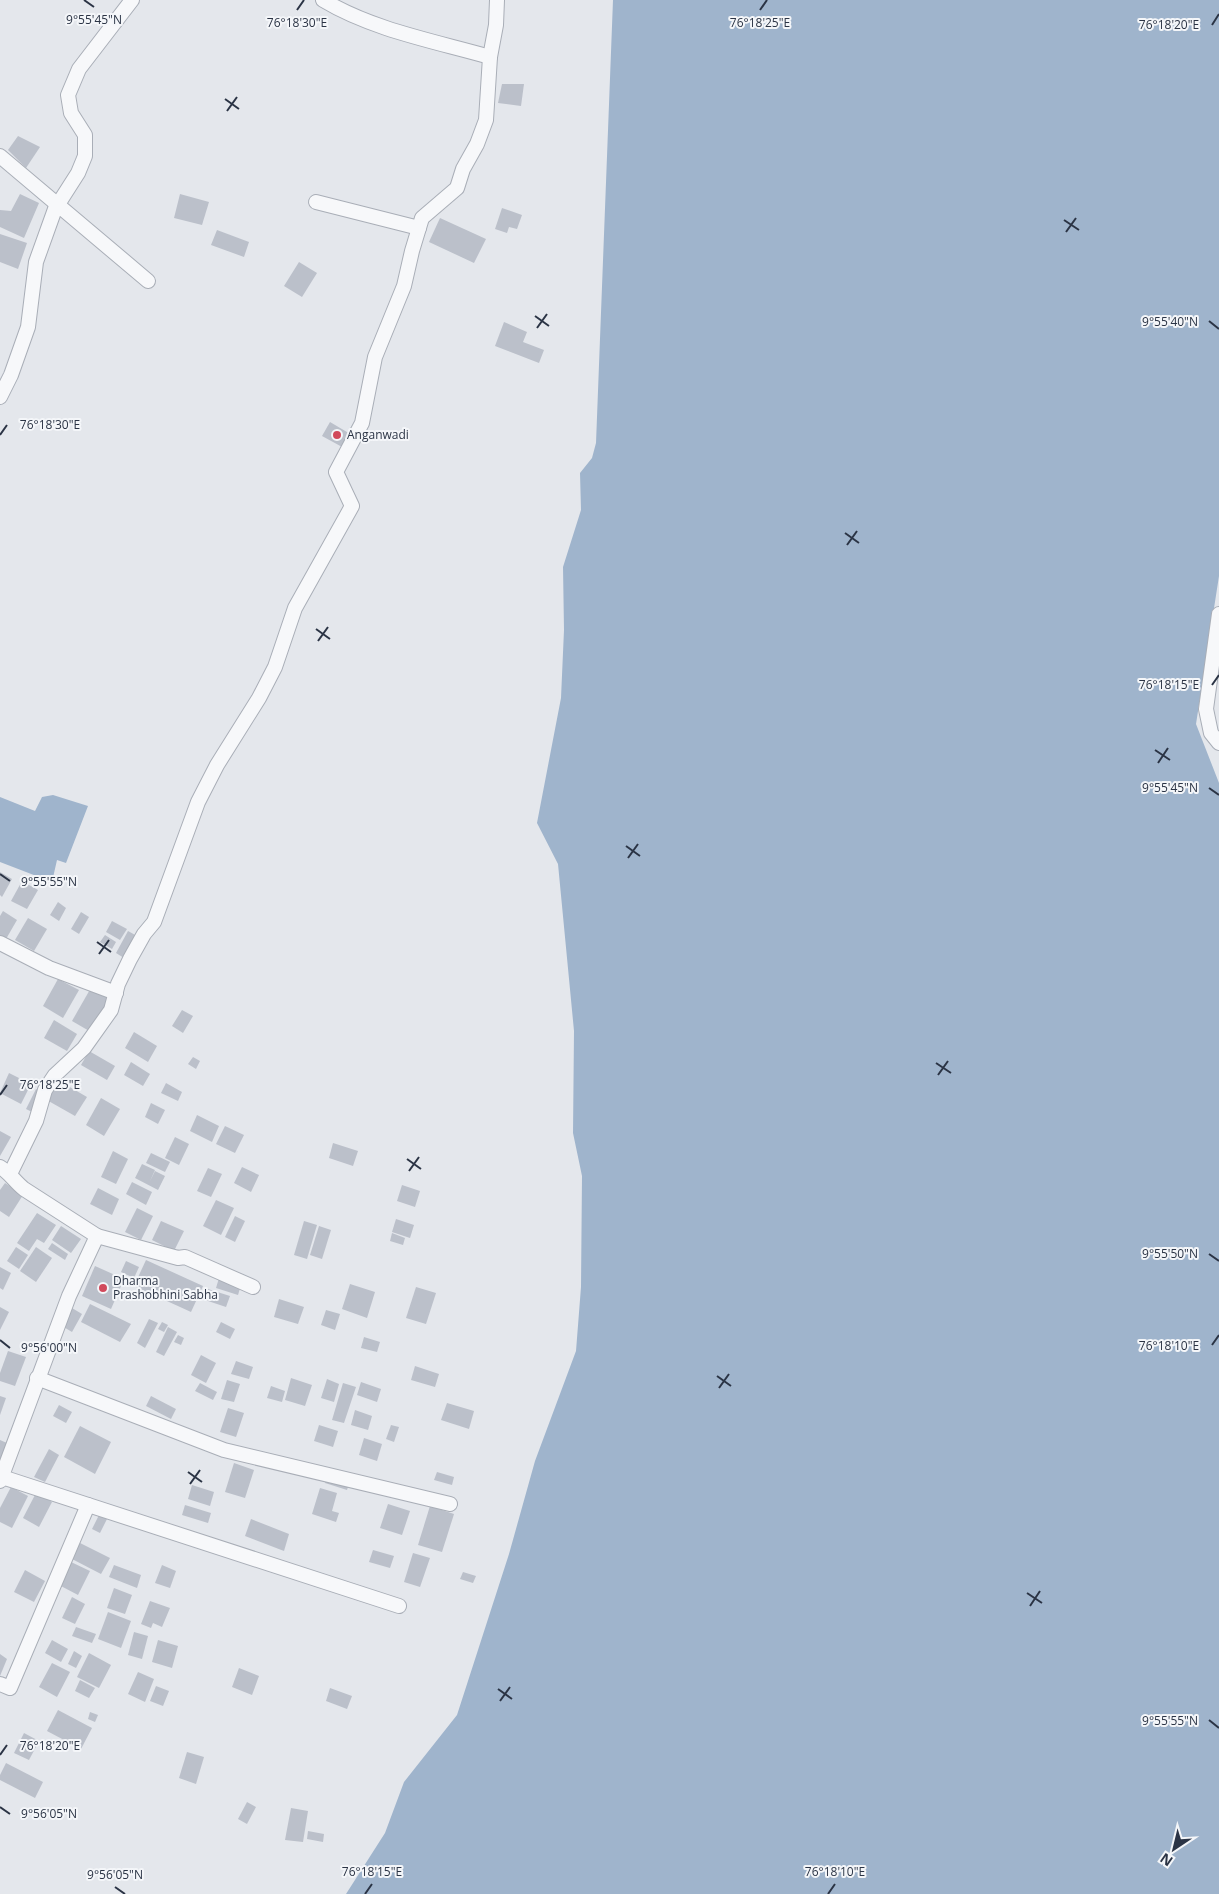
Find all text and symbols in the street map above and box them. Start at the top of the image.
text: 9°55'45"N [66,11,122,28]
text: 76°18'30"E [267,14,327,31]
text: 76°18'25"E [730,14,790,31]
text: 76°18'20"E [1139,16,1199,33]
text: 9°55'40"N [1142,313,1198,330]
text: 76°18'30"E [20,416,80,433]
place label: Anganwadi [347,426,409,443]
marker: Anganwadi [331,429,343,441]
text: 76°18'15"E [1139,676,1199,693]
text: 9°55'45"N [1142,779,1198,796]
text: 9°55'55"N [21,873,77,890]
text: 76°18'25"E [20,1076,80,1093]
text: 9°55'50"N [1142,1245,1198,1262]
place label: Dharma Prashobhini Sabha [113,1272,218,1303]
marker: Dharma Prashobhini Sabha [97,1282,109,1294]
text: 76°18'10"E [1139,1337,1199,1354]
text: 9°56'00"N [21,1339,77,1356]
text: 9°55'55"N [1142,1712,1198,1729]
text: 76°18'20"E [20,1737,80,1754]
text: 9°56'05"N [21,1805,77,1822]
north arrow [1149,1824,1199,1874]
text: N [1156,1849,1176,1871]
text: 76°18'15"E [342,1863,402,1880]
text: 76°18'10"E [805,1863,865,1880]
text: 9°56'05"N [87,1866,143,1883]

